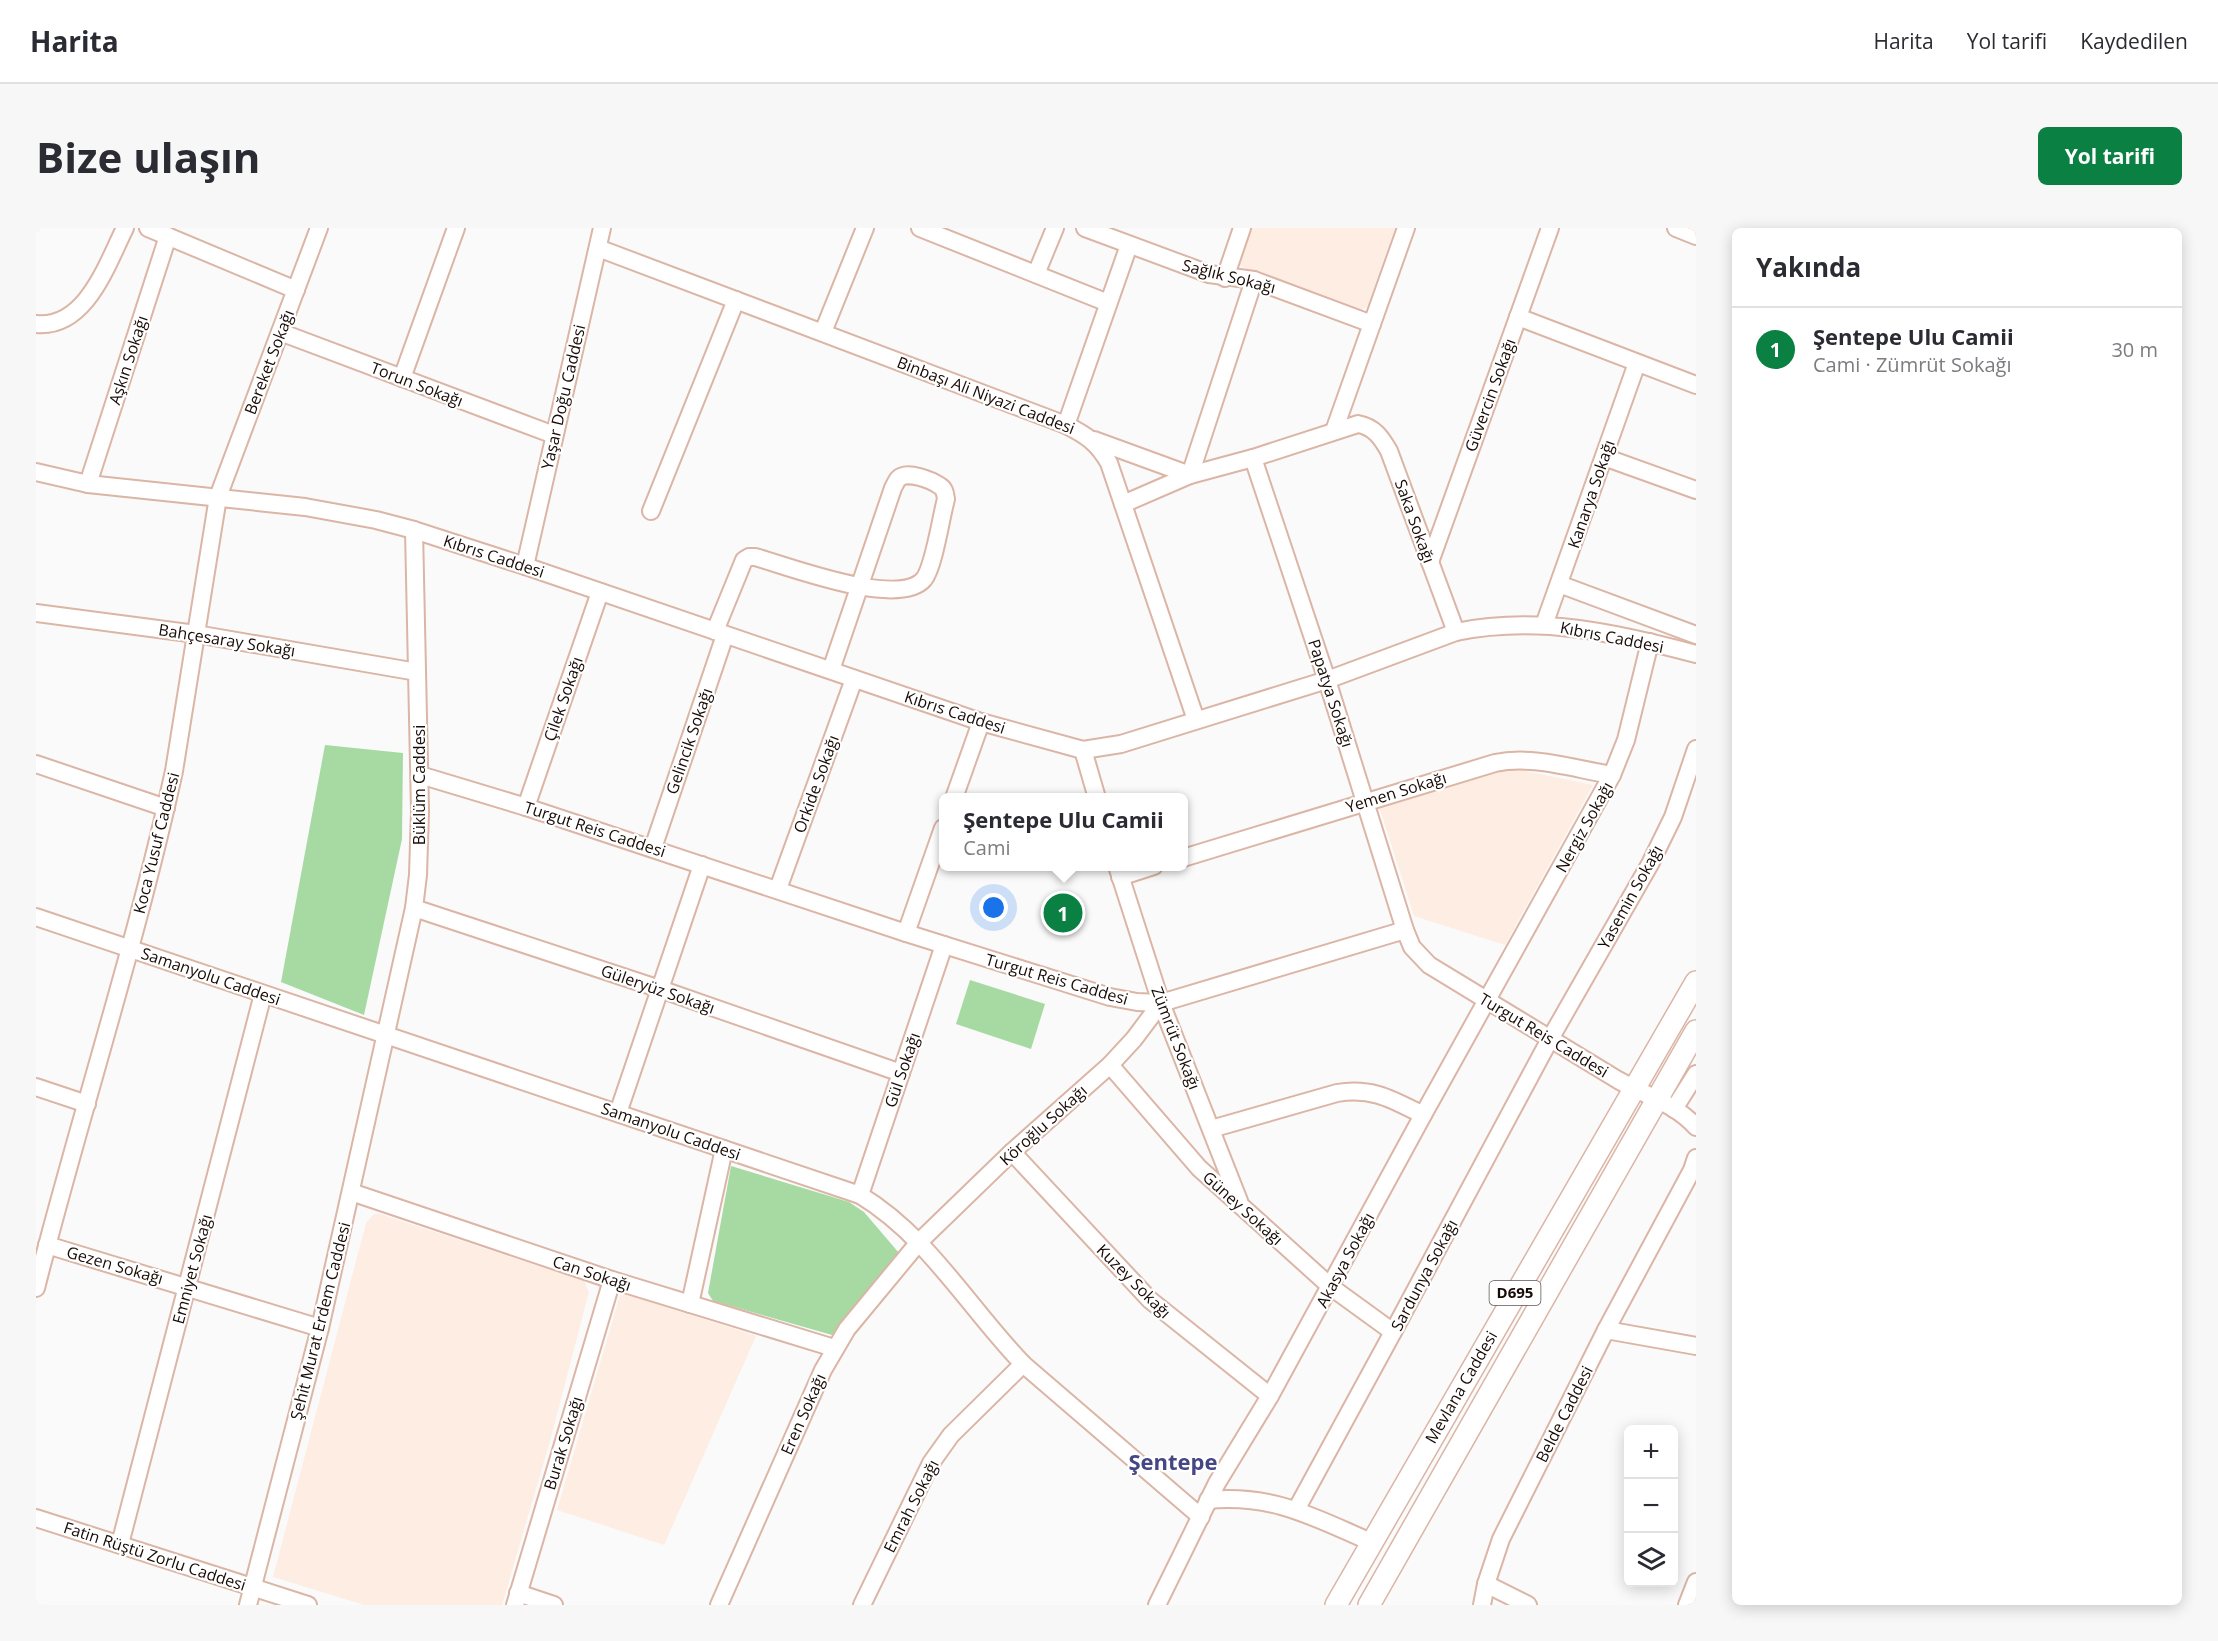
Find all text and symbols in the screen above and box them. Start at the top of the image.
text: Harita [30,22,119,60]
text: Harita [1873,27,1934,55]
text: Yol tarifi [1967,27,2047,55]
text: Kaydedilen [2080,27,2188,55]
button: Yol tarifi [2038,127,2182,185]
text: Bize ulaşın [36,128,260,185]
text: Yakında [1756,249,1861,285]
street label: Sağlık Sokağı [1180,254,1278,298]
street label: Bereket Sokağı [239,306,299,418]
street label: Aşkın Sokağı [103,313,153,407]
text: Şentepe Ulu Camii [1813,321,2014,351]
street label: Yaşar Doğu Caddesi [536,322,590,472]
street label: Güvercin Sokağı [1459,335,1521,455]
text: 1 [1770,336,1781,363]
text: 30 m [2111,336,2158,363]
street label: Binbaşı Ali Niyazi Caddesi [894,351,1078,439]
text: Cami · Zümrüt Sokağı [1813,351,2011,378]
street label: Torun Sokağı [368,356,466,412]
street label: Kanarya Sokağı [1562,437,1620,551]
street label: Saka Sokağı [1390,476,1440,566]
street label: Kıbrıs Caddesi [441,529,547,583]
street label: Kıbrıs Caddesi [1558,616,1666,658]
street label: Bahçesaray Sokağı [157,618,297,662]
street label: Papatya Sokağı [1303,636,1359,750]
street label: Çilek Sokağı [538,654,588,744]
street label: Gelincik Sokağı [660,685,718,797]
street label: Kıbrıs Caddesi [902,685,1008,739]
street label: Büklüm Caddesi [408,725,430,845]
street label: Orkide Sokağı [788,732,844,836]
street label: Yemen Sokağı [1343,766,1449,818]
street label: Koca Yusuf Caddesi [128,770,184,916]
street label: Nergiz Sokağı [1550,778,1618,876]
popup [939,793,1188,871]
street label: Turgut Reis Caddesi [522,796,668,862]
text: Şentepe Ulu Camii [963,804,1164,834]
text: Cami [963,834,1010,861]
street label: Yasemin Sokağı [1592,841,1668,953]
pin: 1 [1044,890,1082,936]
your location [979,893,1008,922]
street label: Samanyolu Caddesi [138,942,284,1010]
street label: Turgut Reis Caddesi [983,948,1131,1010]
street label: Güleryüz Sokağı [598,959,718,1019]
street label: Zümrüt Sokağı [1146,983,1206,1093]
street label: Turgut Reis Caddesi [1475,988,1613,1082]
street label: Gül Sokağı [879,1030,925,1110]
street label: Köroğlu Sokağı [995,1080,1091,1170]
street label: Samanyolu Caddesi [598,1097,744,1165]
street label: Güney Sokağı [1198,1166,1288,1250]
street label: Akasya Sokağı [1311,1209,1379,1311]
street label: Emniyet Sokağı [167,1212,217,1326]
street label: Sardunya Sokağı [1385,1215,1463,1335]
street label: Şehit Murat Erdem Caddesi [285,1220,355,1422]
street label: Kuzey Sokağı [1092,1239,1176,1323]
street label: Gezen Sokağı [64,1241,166,1289]
street label: Can Sokağı [550,1250,634,1296]
road number: D695 [1490,1281,1540,1305]
street label: Mevlana Caddesi [1420,1327,1502,1447]
street label: Belde Caddesi [1530,1362,1598,1466]
street label: Eren Sokağı [775,1370,831,1458]
street label: Burak Sokağı [538,1394,588,1492]
map controls [1624,1425,1678,1587]
button: + [1624,1425,1678,1479]
district label: Şentepe [1128,1446,1218,1476]
street label: Emrah Sokağı [878,1456,944,1556]
button: − [1624,1479,1678,1533]
street label: Fatin Rüştü Zorlu Caddesi [61,1516,249,1596]
button: layers [1624,1533,1678,1587]

